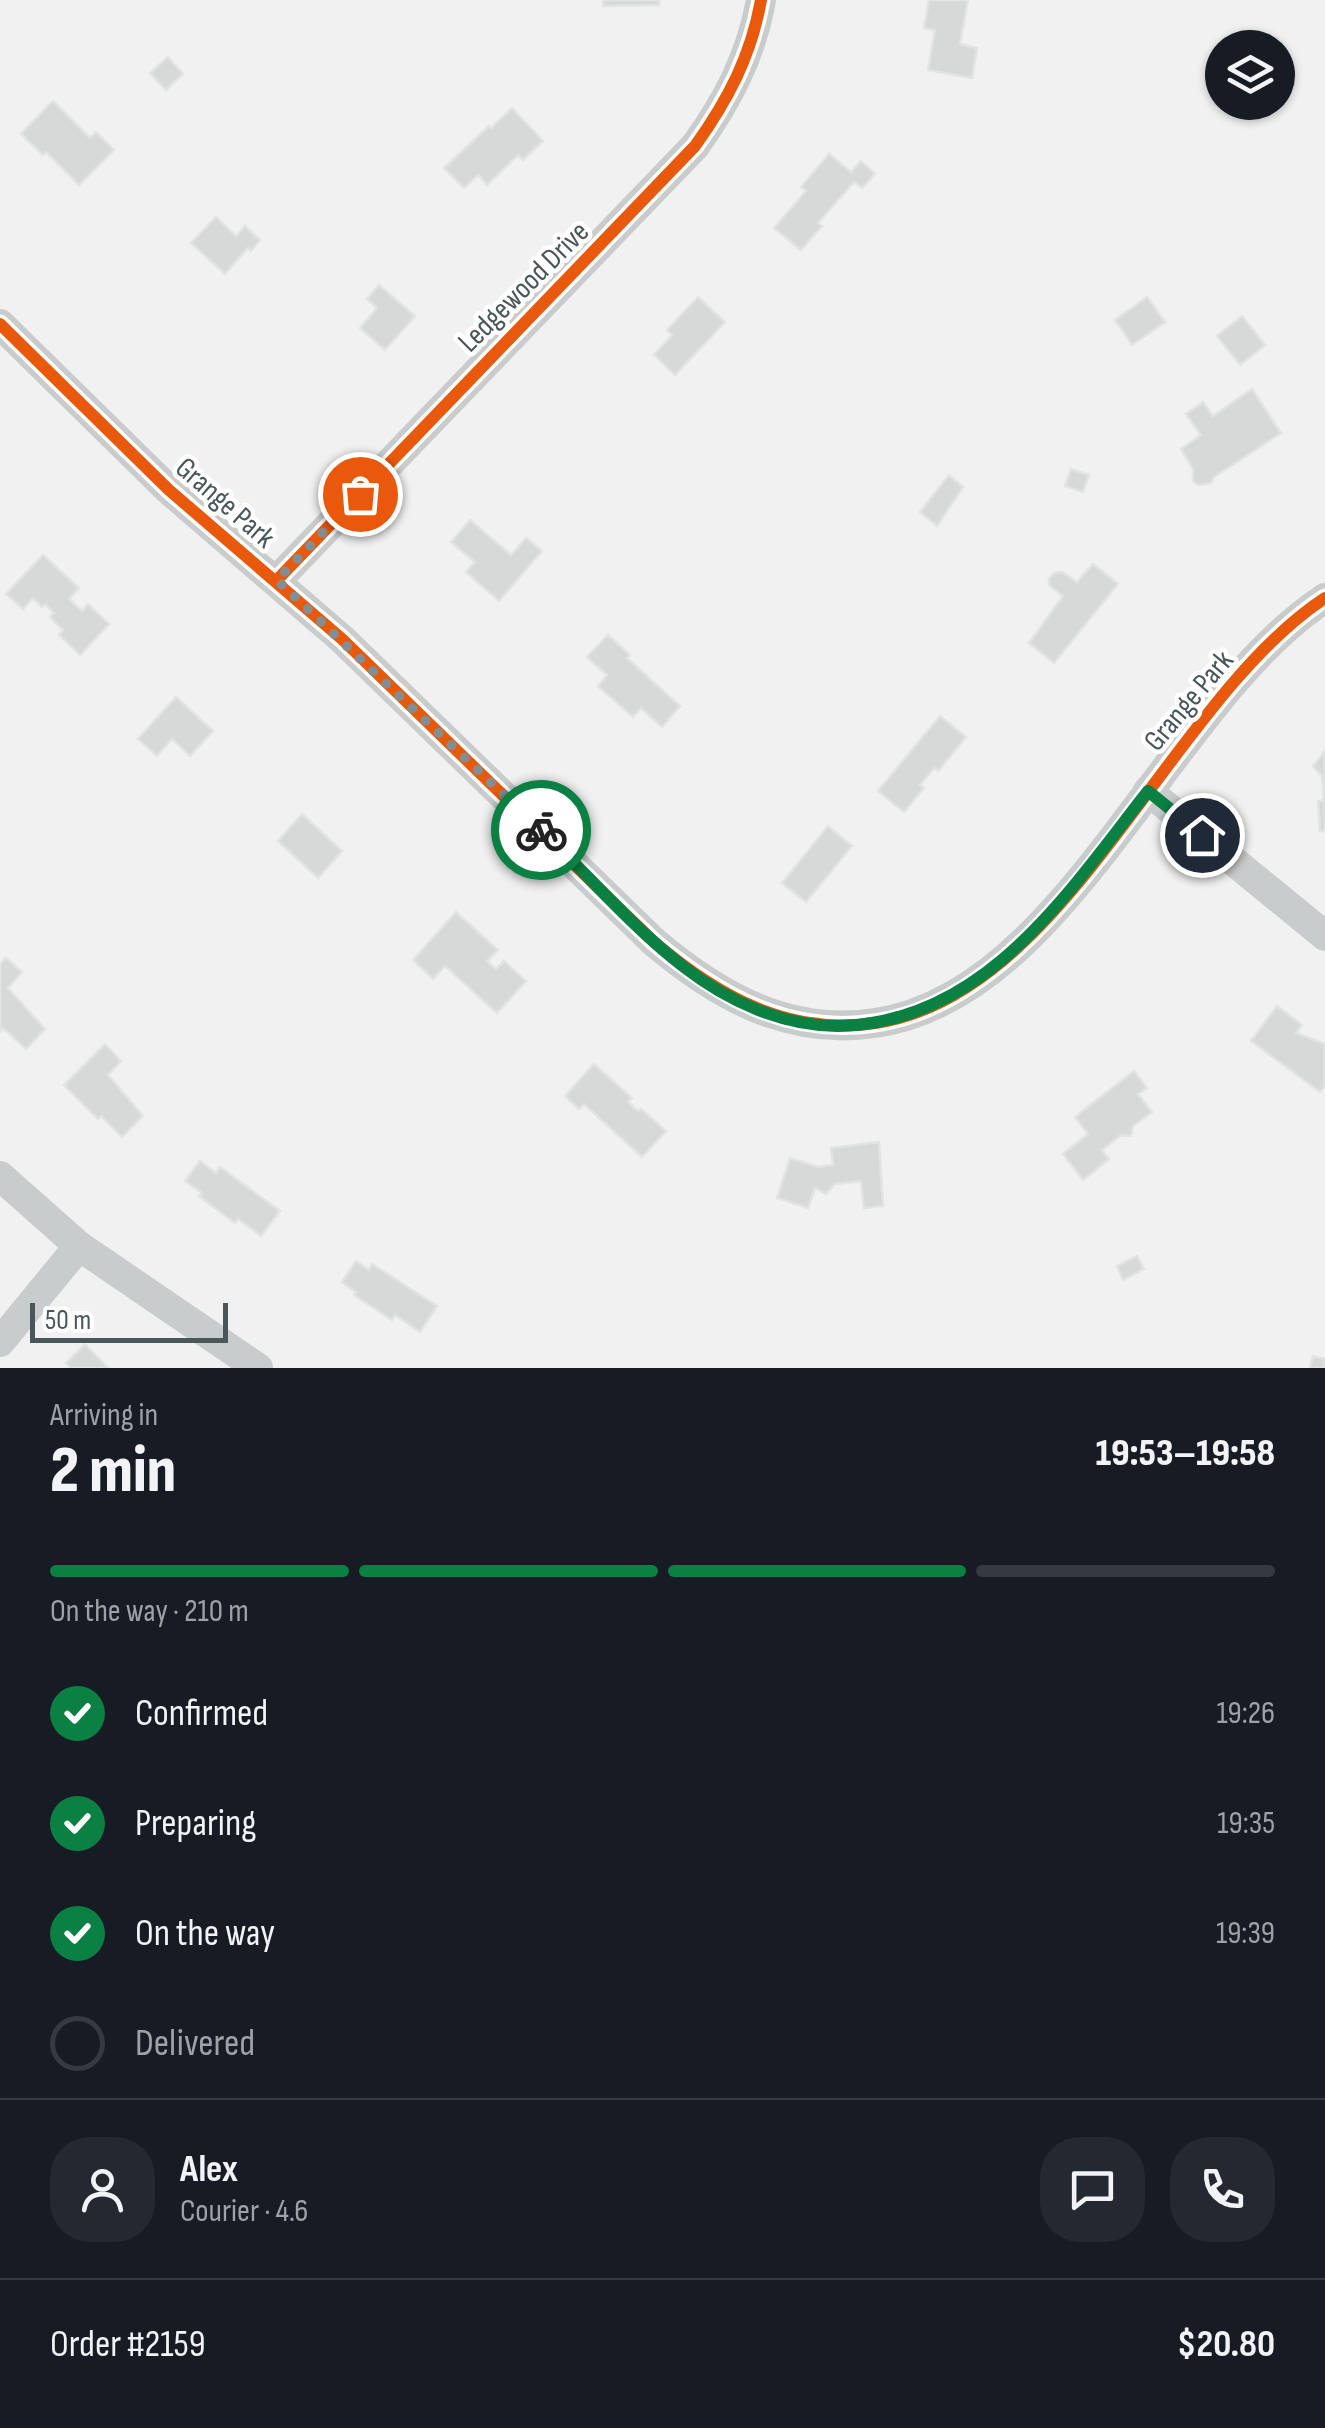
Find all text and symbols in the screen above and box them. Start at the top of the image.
map controls [1205,30,1295,120]
button: layers [1205,30,1295,120]
street label: Ledgewood Drive [451,214,597,360]
street label: Grange Park [168,450,283,556]
pin [318,452,403,537]
icon: bag [333,467,388,522]
street label: Grange Park [1137,643,1242,759]
courier [491,780,591,880]
pin [1160,793,1245,878]
icon: bike [514,803,569,858]
icon: home [1175,808,1230,863]
scale bar [30,1298,228,1342]
text: 50 m [45,1304,91,1337]
text: Arriving in [50,1396,158,1435]
text: 19:53–19:58 [1095,1431,1275,1476]
text: 2 min [50,1433,176,1511]
text: On the way · 210 m [50,1592,249,1631]
icon: check [50,1686,105,1741]
text: Confirmed [135,1691,268,1736]
text: 19:26 [1216,1694,1275,1733]
icon: check [50,1796,105,1851]
text: Preparing [135,1801,256,1846]
text: 19:35 [1217,1804,1275,1843]
icon: check [50,1906,105,1961]
text: On the way [135,1911,275,1956]
text: 19:39 [1216,1914,1275,1953]
text: Delivered [135,2021,255,2066]
button: person [50,2137,155,2242]
button: chat [1040,2137,1145,2242]
button: phone [1170,2137,1275,2242]
text: Alex [180,2147,238,2192]
text: Courier · 4.6 [180,2192,308,2231]
text: Order #2159 [50,2322,206,2367]
text: $20.80 [1177,2322,1275,2367]

